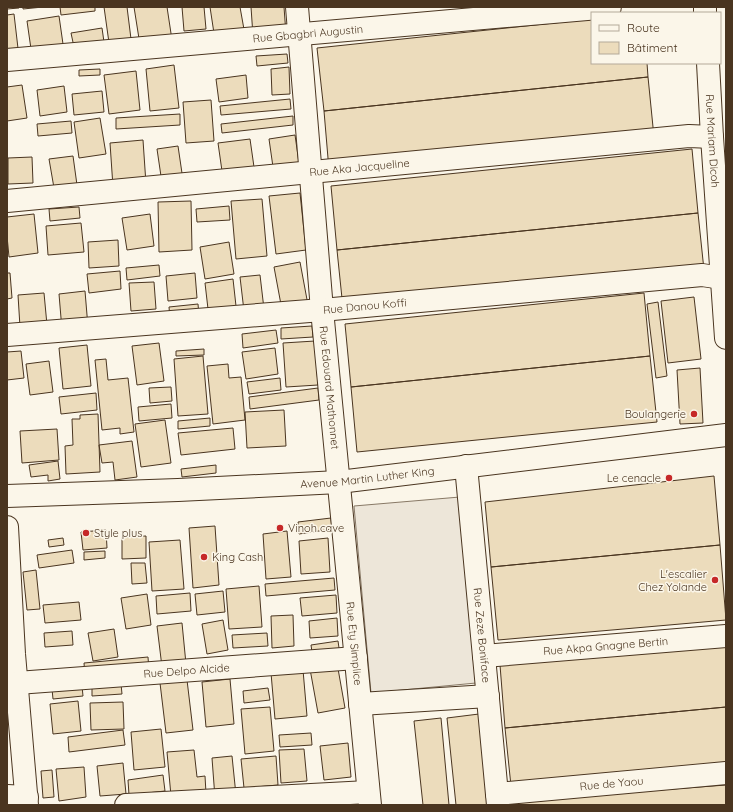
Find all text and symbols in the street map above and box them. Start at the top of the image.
legend [591,12,721,64]
text: Route [627,20,660,35]
street label: Rue Gbagbri Augustin [252,22,364,45]
text: Bâtiment [627,40,677,55]
street label: Rue Mariam Dicoh [703,94,723,188]
street label: Rue Aka Jacqueline [309,156,410,179]
street label: Rue Danou Koffi [322,295,407,317]
street label: Rue Edouard Mathonnet [317,325,343,450]
place label: Boulangerie [625,407,686,421]
marker: Boulangerie [689,409,699,419]
street label: Avenue Martin Luther King [300,463,435,491]
place label: Le cenacle [607,471,661,485]
marker: Le cenacle [664,473,674,483]
place label: Vinoh cave [288,521,344,535]
marker: Vinoh cave [275,523,285,533]
place label: Style plus [94,526,142,540]
marker: Style plus [81,528,91,538]
place label: King Cash [212,550,263,564]
marker: King Cash [199,552,209,562]
place label: L'escalier Chez Yolande [638,567,708,594]
marker: L'escalier Chez Yolande [710,575,720,585]
street label: Rue Zeze Boniface [471,587,493,683]
street label: Rue Ety Simplice [343,601,365,686]
street label: Rue Akpa Gnagne Bertin [543,634,669,658]
street label: Rue Delpo Alcide [143,660,230,681]
street label: Rue de Yaou [579,774,644,793]

